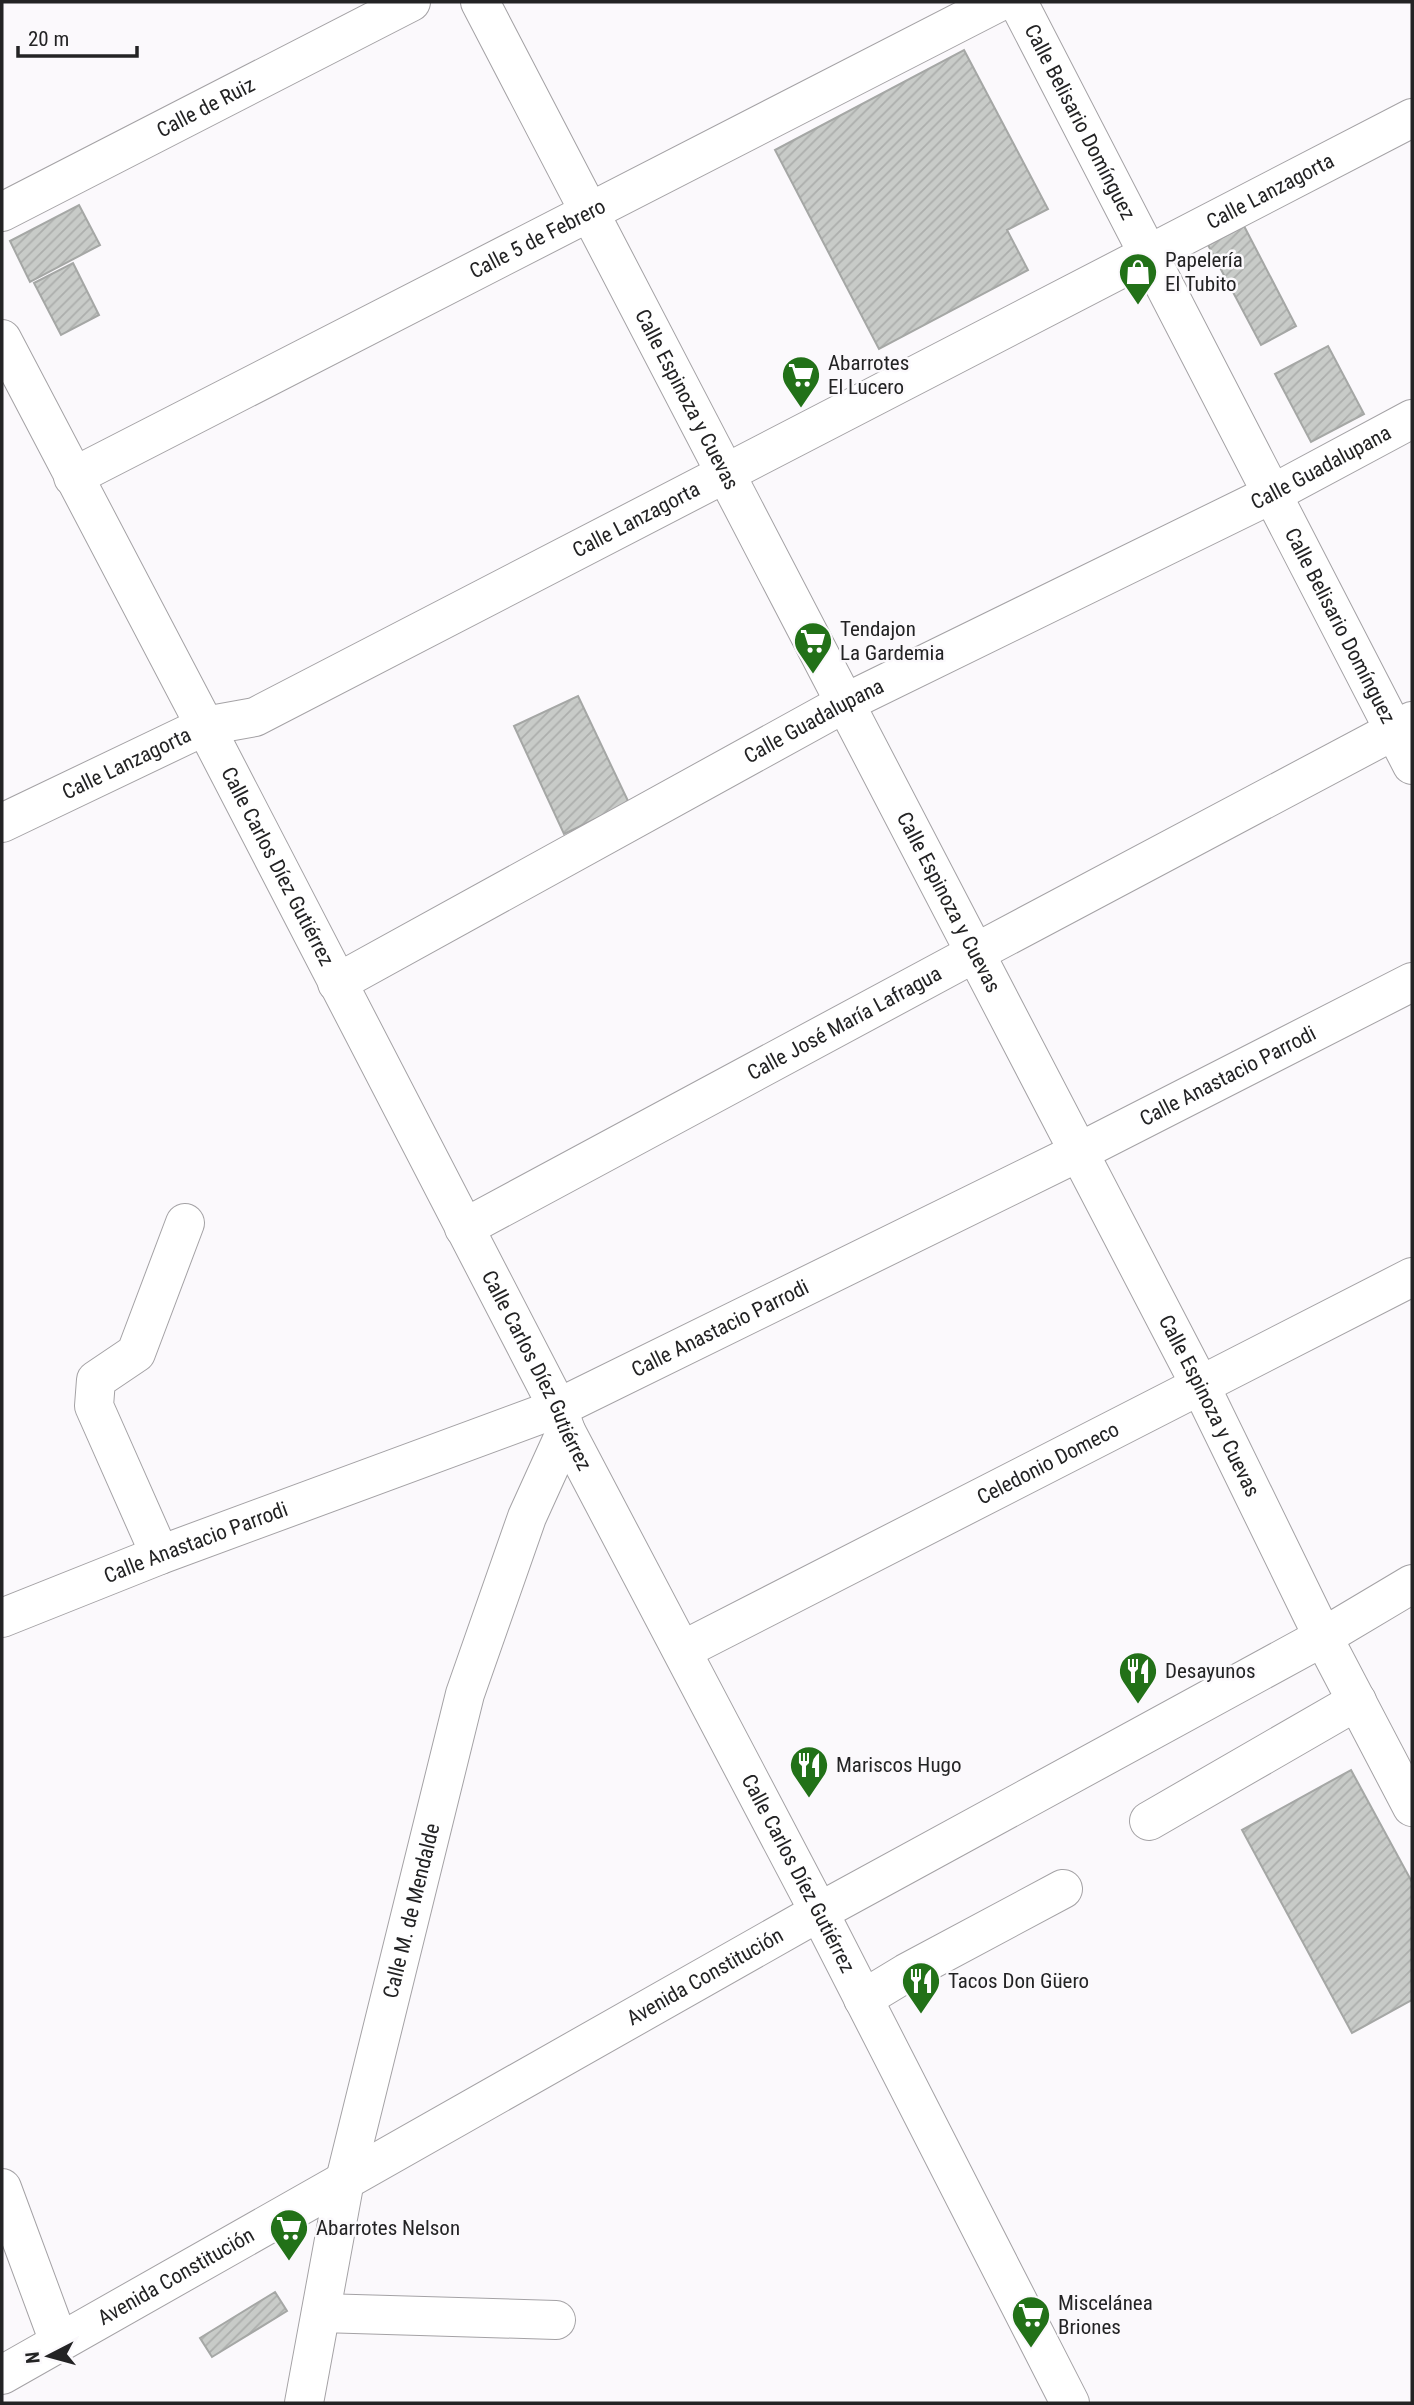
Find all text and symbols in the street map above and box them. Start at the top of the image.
scale bar [18,14,136,58]
street label: Calle Belisario Domínguez [1020,20,1140,224]
text: 20 m [28,27,69,51]
street label: Calle de Ruiz [153,72,259,142]
street label: Calle Lanzagorta [1203,149,1338,234]
street label: Calle 5 de Febrero [465,194,609,284]
place label: Papelería El Tubito [1165,248,1243,296]
shop icon: Papelería El Tubito [1117,251,1159,306]
street label: Calle Espinoza y Cuevas [630,305,744,494]
place label: Abarrotes El Lucero [828,351,909,399]
supermarket icon: Abarrotes El Lucero [780,354,822,409]
street label: Calle Guadalupana [1247,421,1395,514]
street label: Calle Lanzagorta [569,477,704,562]
street label: Calle Belisario Domínguez [1280,524,1400,727]
place label: Tendajon La Gardemia [840,617,945,665]
supermarket icon: Tendajon La Gardemia [792,620,834,675]
street label: Calle Guadalupana [740,674,888,768]
street label: Calle Lanzagorta [58,723,195,804]
street label: Calle Carlos Díez Gutiérrez [216,763,339,970]
street label: Calle Espinoza y Cuevas [892,808,1006,997]
street label: Calle José María Lafragua [743,961,946,1085]
street label: Calle Anastacio Parrodi [1136,1021,1320,1131]
street label: Calle Carlos Díez Gutiérrez [477,1266,597,1475]
street label: Calle Anastacio Parrodi [628,1275,813,1382]
street label: Calle Espinoza y Cuevas [1154,1311,1265,1501]
street label: Celedonio Domeco [973,1417,1123,1510]
street label: Calle Anastacio Parrodi [100,1497,291,1588]
restaurant icon: Desayunos [1117,1650,1159,1705]
place label: Desayunos [1165,1659,1256,1683]
restaurant icon: Mariscos Hugo [788,1744,830,1799]
place label: Mariscos Hugo [836,1753,961,1777]
street label: Calle Carlos Díez Gutiérrez [737,1770,860,1977]
street label: Calle M. de Mendalde [378,1821,445,2001]
street label: Avenida Constitución [623,1923,787,2030]
restaurant icon: Tacos Don Güero [900,1960,942,2015]
place label: Tacos Don Güero [948,1969,1089,1993]
supermarket icon: Abarrotes Nelson [268,2207,310,2262]
place label: Abarrotes Nelson [316,2216,460,2240]
street label: Avenida Constitución [94,2223,258,2330]
place label: Miscelánea Briones [1058,2291,1153,2339]
supermarket icon: Miscelánea Briones [1010,2294,1052,2349]
north arrow [14,2321,84,2391]
text: N [21,2351,45,2365]

